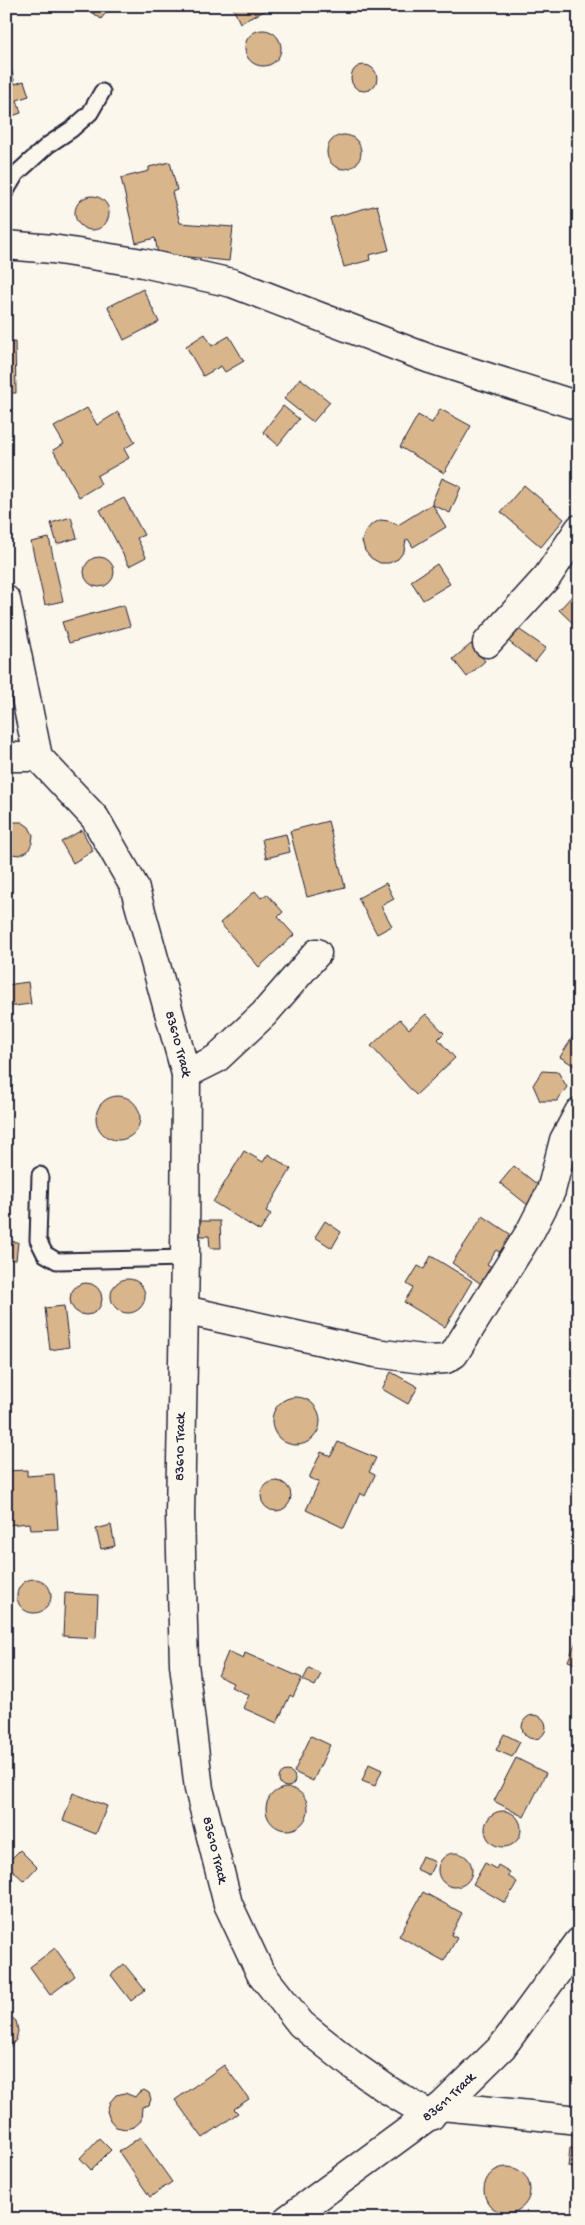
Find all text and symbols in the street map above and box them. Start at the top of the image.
street label: 83610 Track [160,1009,195,1079]
street label: 83610 Track [172,1411,190,1481]
street label: 83610 Track [198,1815,231,1887]
street label: 83611 Track [419,2068,481,2126]

